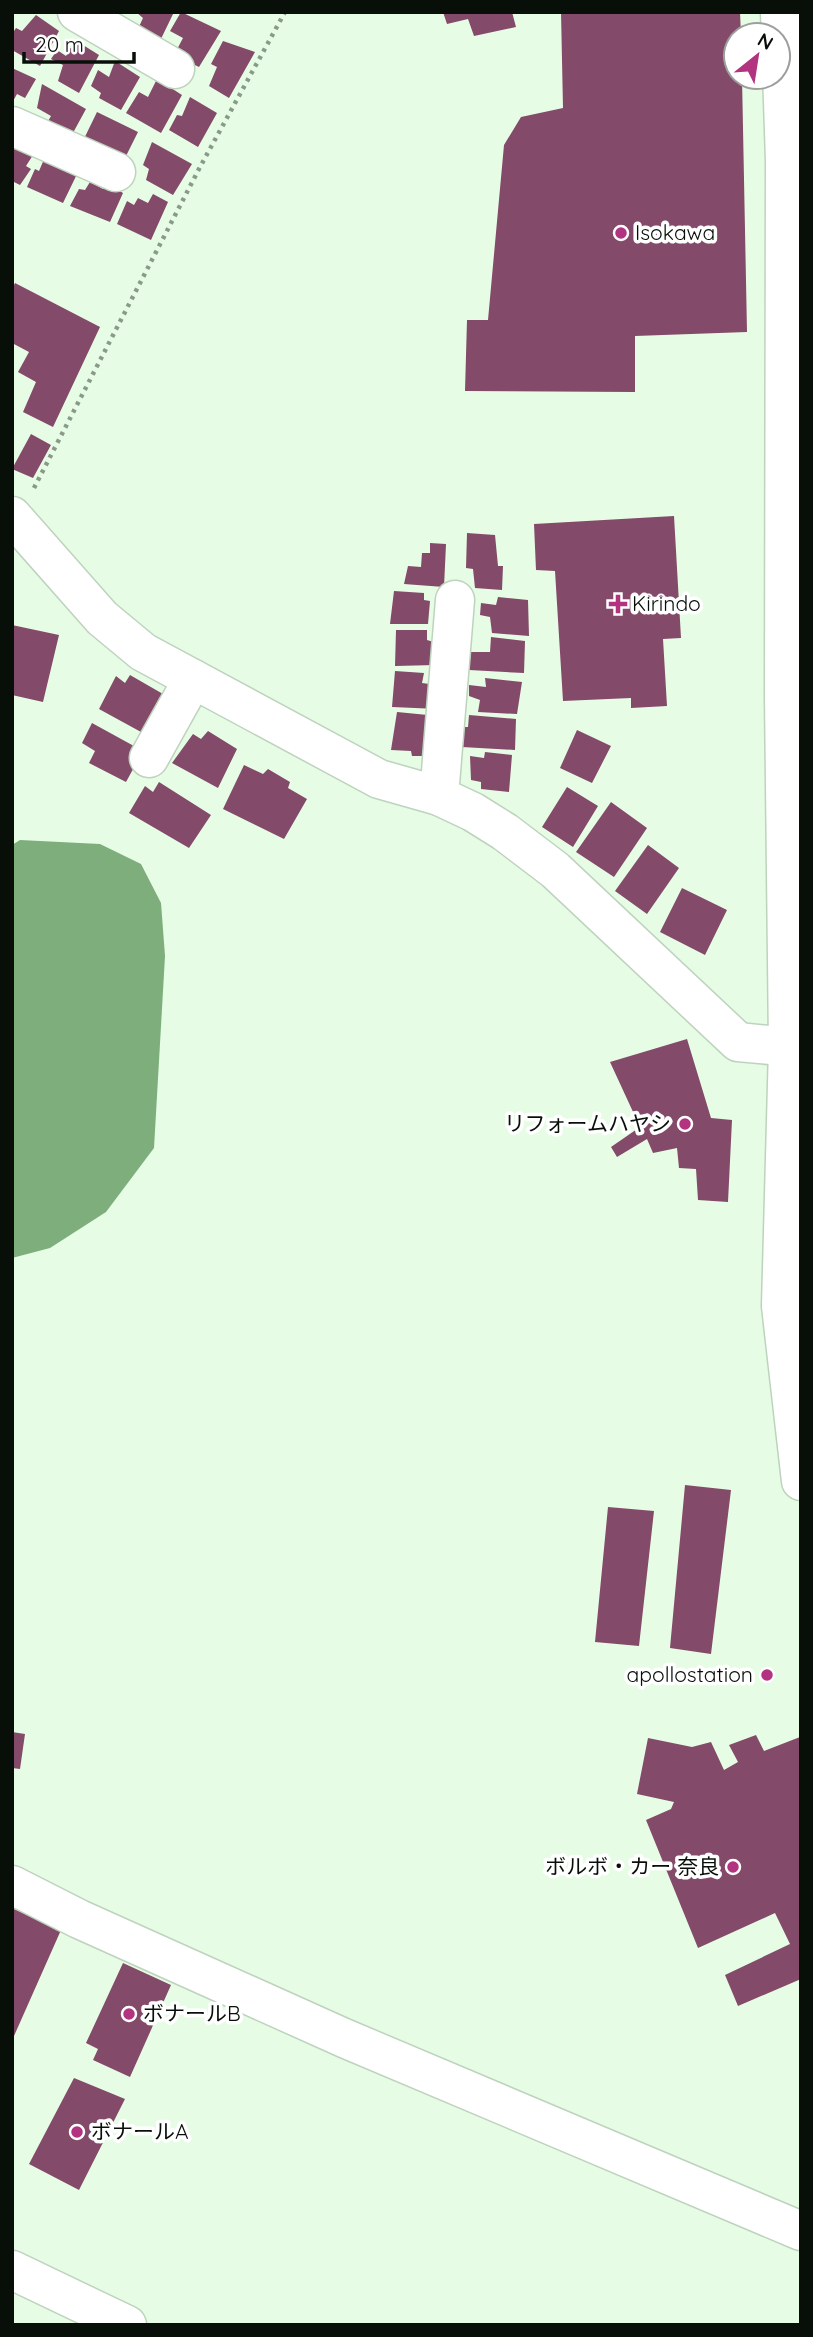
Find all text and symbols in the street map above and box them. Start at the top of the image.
scale bar [24,21,135,65]
north arrow [722,21,792,91]
text: N [753,27,778,55]
text: 20 m [35,31,84,57]
place label: Isokawa [635,219,715,245]
marker: Isokawa [613,225,629,241]
place label: Kirindo [632,590,701,616]
marker: Kirindo [610,596,626,612]
place label: リフォームハヤシ [504,1110,671,1136]
marker: リフォームハヤシ [677,1116,693,1132]
place label: apollostation [627,1661,753,1687]
marker: apollostation [759,1667,775,1683]
place label: ボルボ・カー 奈良 [545,1853,719,1879]
marker: ボルボ・カー 奈良 [725,1859,741,1875]
place label: ボナールB [143,2000,241,2026]
marker: ボナールB [121,2006,137,2022]
place label: ボナールA [91,2118,189,2144]
marker: ボナールA [69,2124,85,2140]

